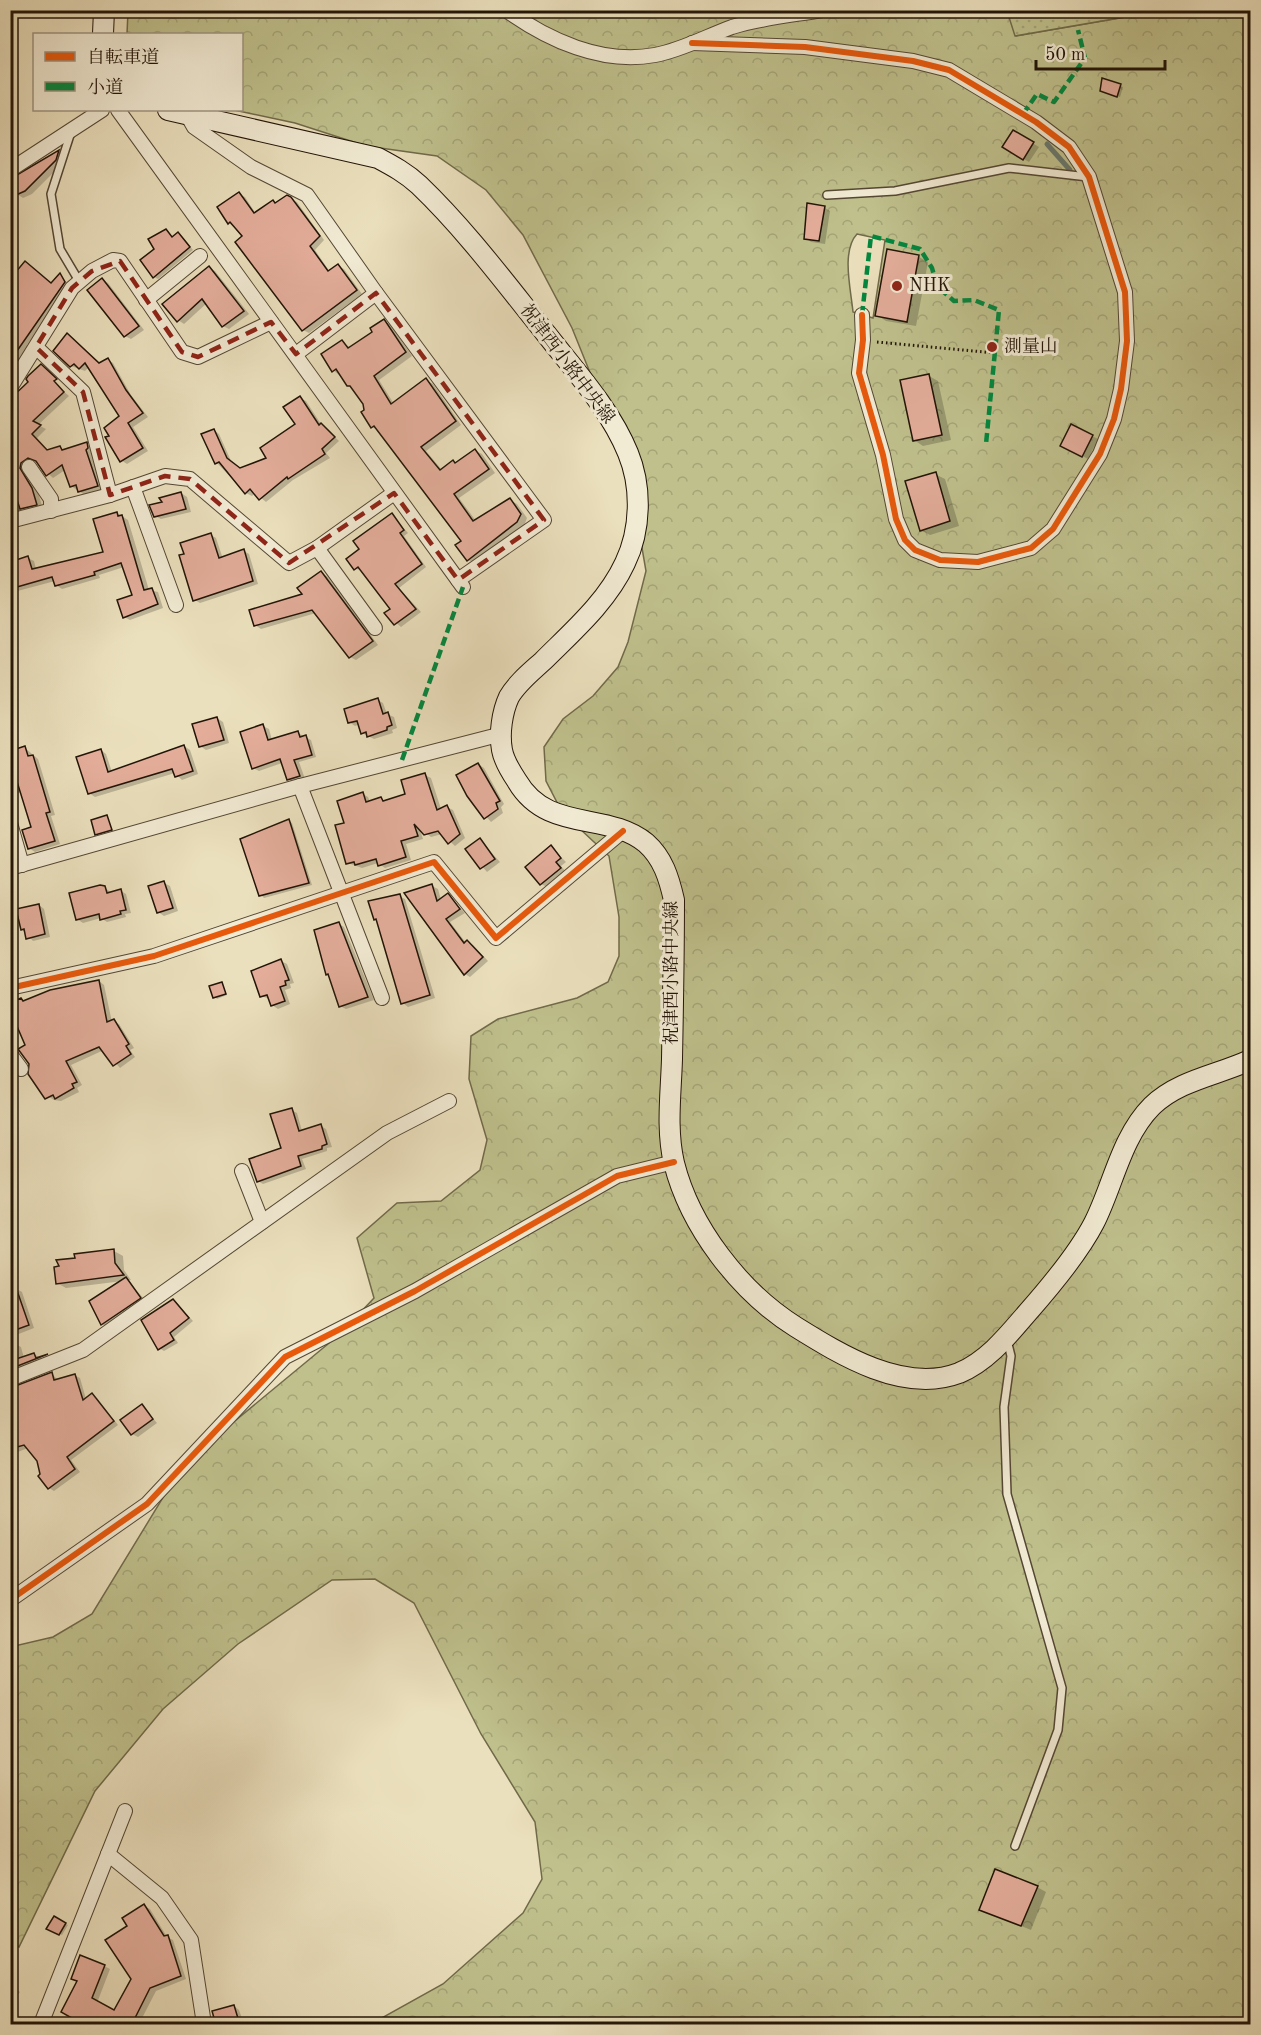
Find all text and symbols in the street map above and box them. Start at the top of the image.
legend [33,33,243,111]
scale bar [1036,33,1165,71]
text: 50 m [1045,46,1085,64]
text: 自転車道 [87,47,159,67]
text: 小道 [87,77,123,97]
place label: NHK [909,277,951,295]
marker: NHK [890,279,904,293]
street label: 祝津西小路中央線 [516,300,619,427]
place label: 測量山 [1004,336,1058,356]
marker: 測量山 [985,340,999,354]
street label: 祝津西小路中央線 [661,901,681,1045]

